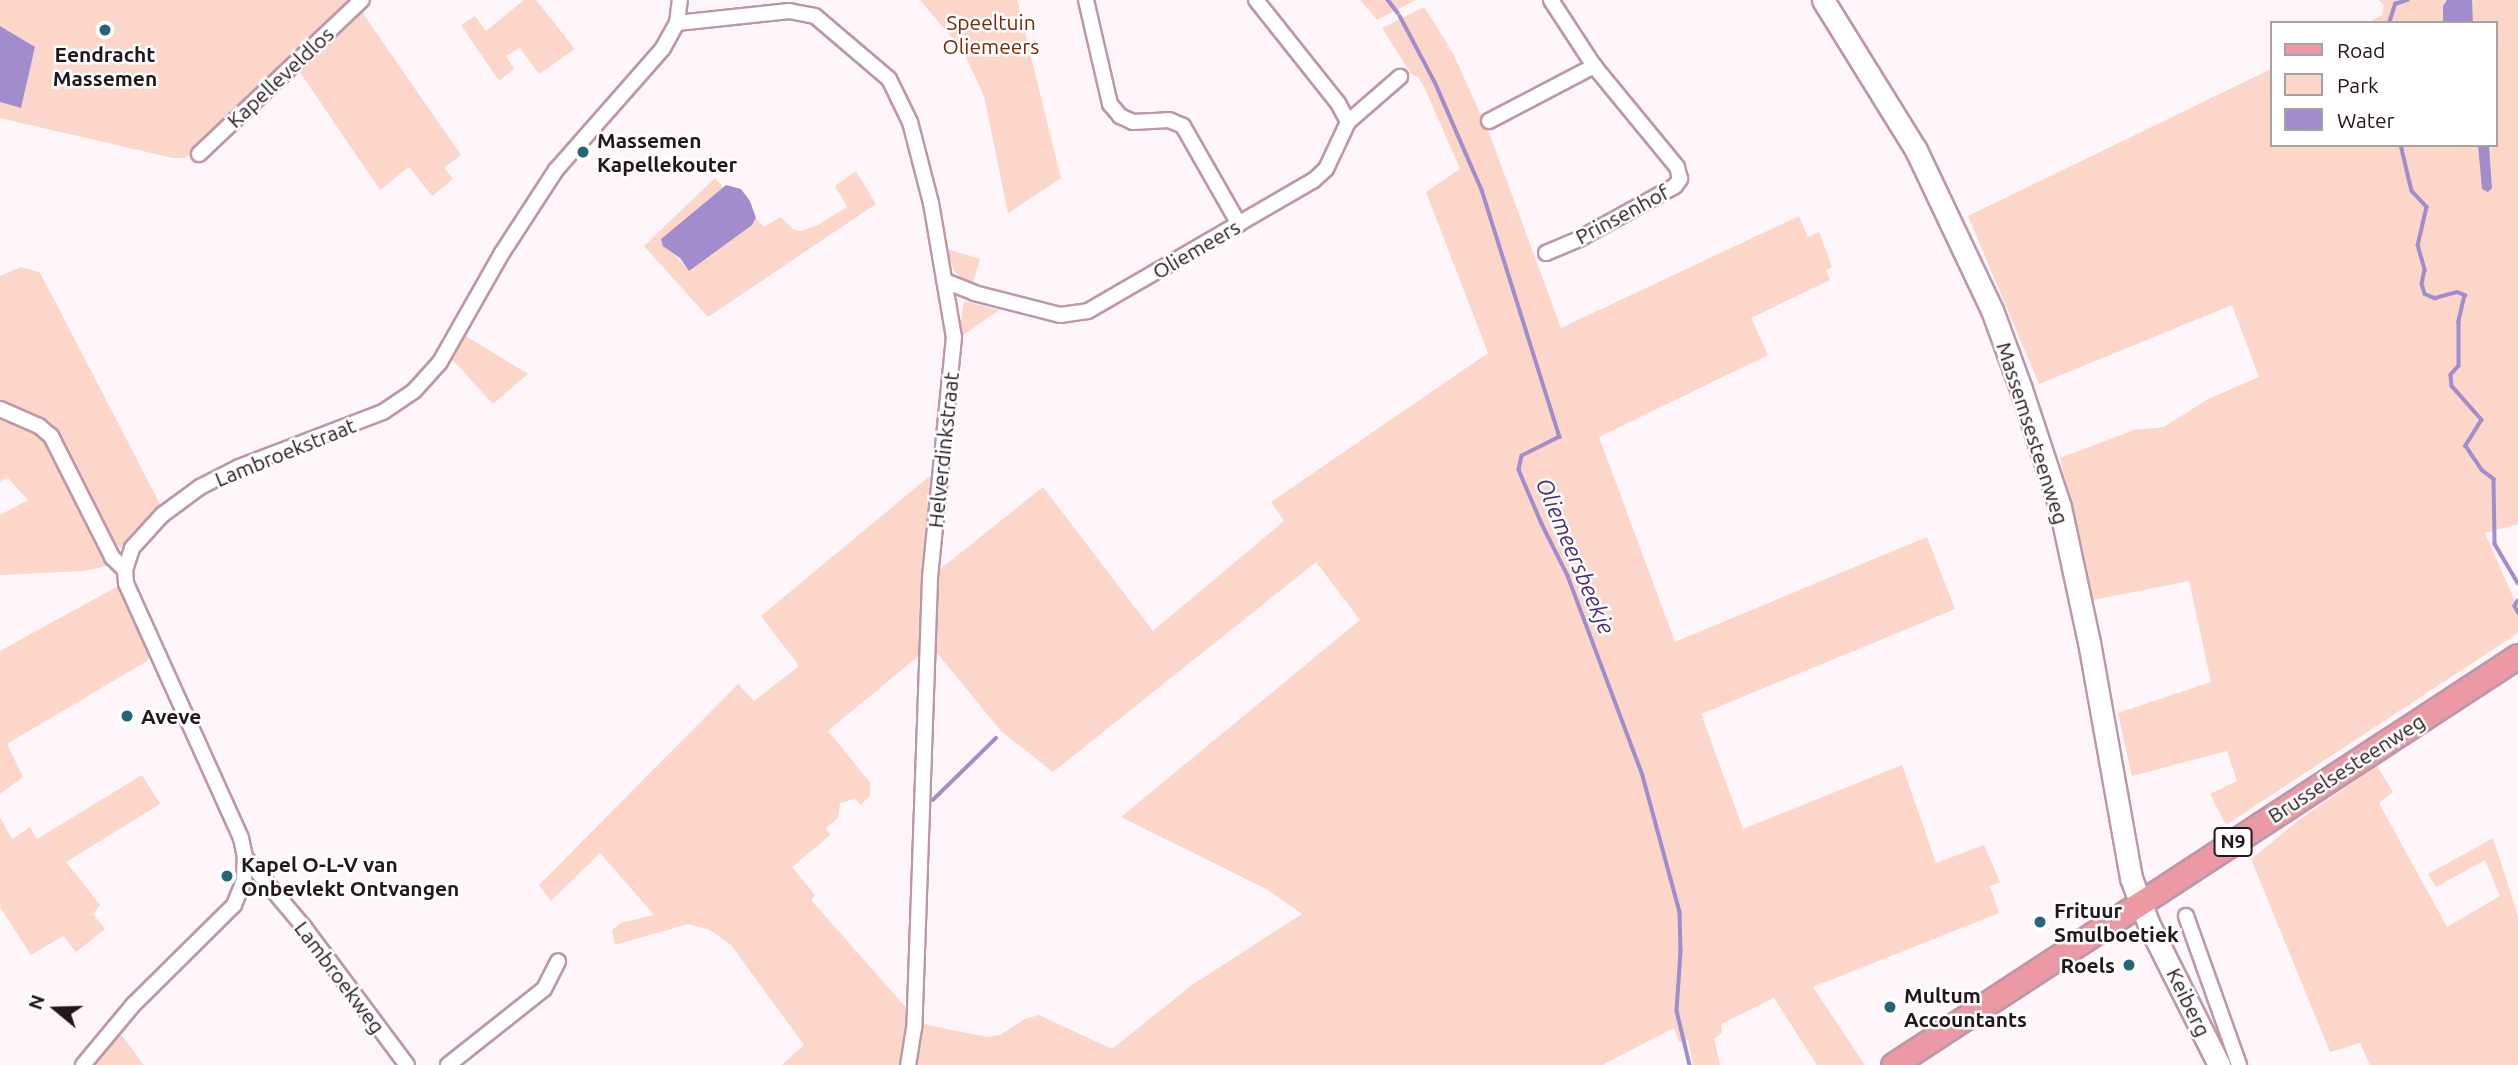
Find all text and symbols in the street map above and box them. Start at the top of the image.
park label: Speeltuin Oliemeers [943,9,1039,59]
street label: Kapelleveldlos [221,21,339,133]
legend [2270,21,2497,147]
marker: Eendracht Massemen [97,22,113,38]
text: Road [2337,38,2385,62]
place label: Eendracht Massemen [53,41,157,91]
text: Park [2337,73,2379,97]
text: Water [2337,108,2395,132]
place label: Massemen Kapellekouter [597,127,737,177]
marker: Massemen Kapellekouter [575,144,591,160]
street label: Prinsenhof [1571,179,1673,249]
street label: Oliemeers [1148,214,1244,284]
street label: Massemsesteenweg [1992,339,2074,527]
street label: Helverdinkstraat [922,371,964,529]
street label: Lambroekstraat [211,412,359,492]
water label: Oliemeersbeekje [1530,474,1620,638]
place label: Aveve [141,703,201,729]
marker: Aveve [119,708,135,724]
street label: Brusselsesteenweg [2263,708,2429,828]
road number: N9 [2212,827,2254,858]
place label: Kapel O-L-V van Onbevlekt Ontvangen [241,851,459,901]
marker: Kapel O-L-V van Onbevlekt Ontvangen [219,868,235,884]
place label: Frituur Smulboetiek [2054,897,2179,947]
marker: Frituur Smulboetiek [2032,914,2048,930]
street label: Lambroekweg [290,916,390,1038]
place label: Roels [2061,952,2115,978]
marker: Roels [2121,957,2137,973]
street label: Keiberg [2162,964,2216,1040]
north arrow [21,974,91,1044]
place label: Multum Accountants [1904,982,2027,1032]
text: N [23,992,49,1012]
marker: Multum Accountants [1882,999,1898,1015]

